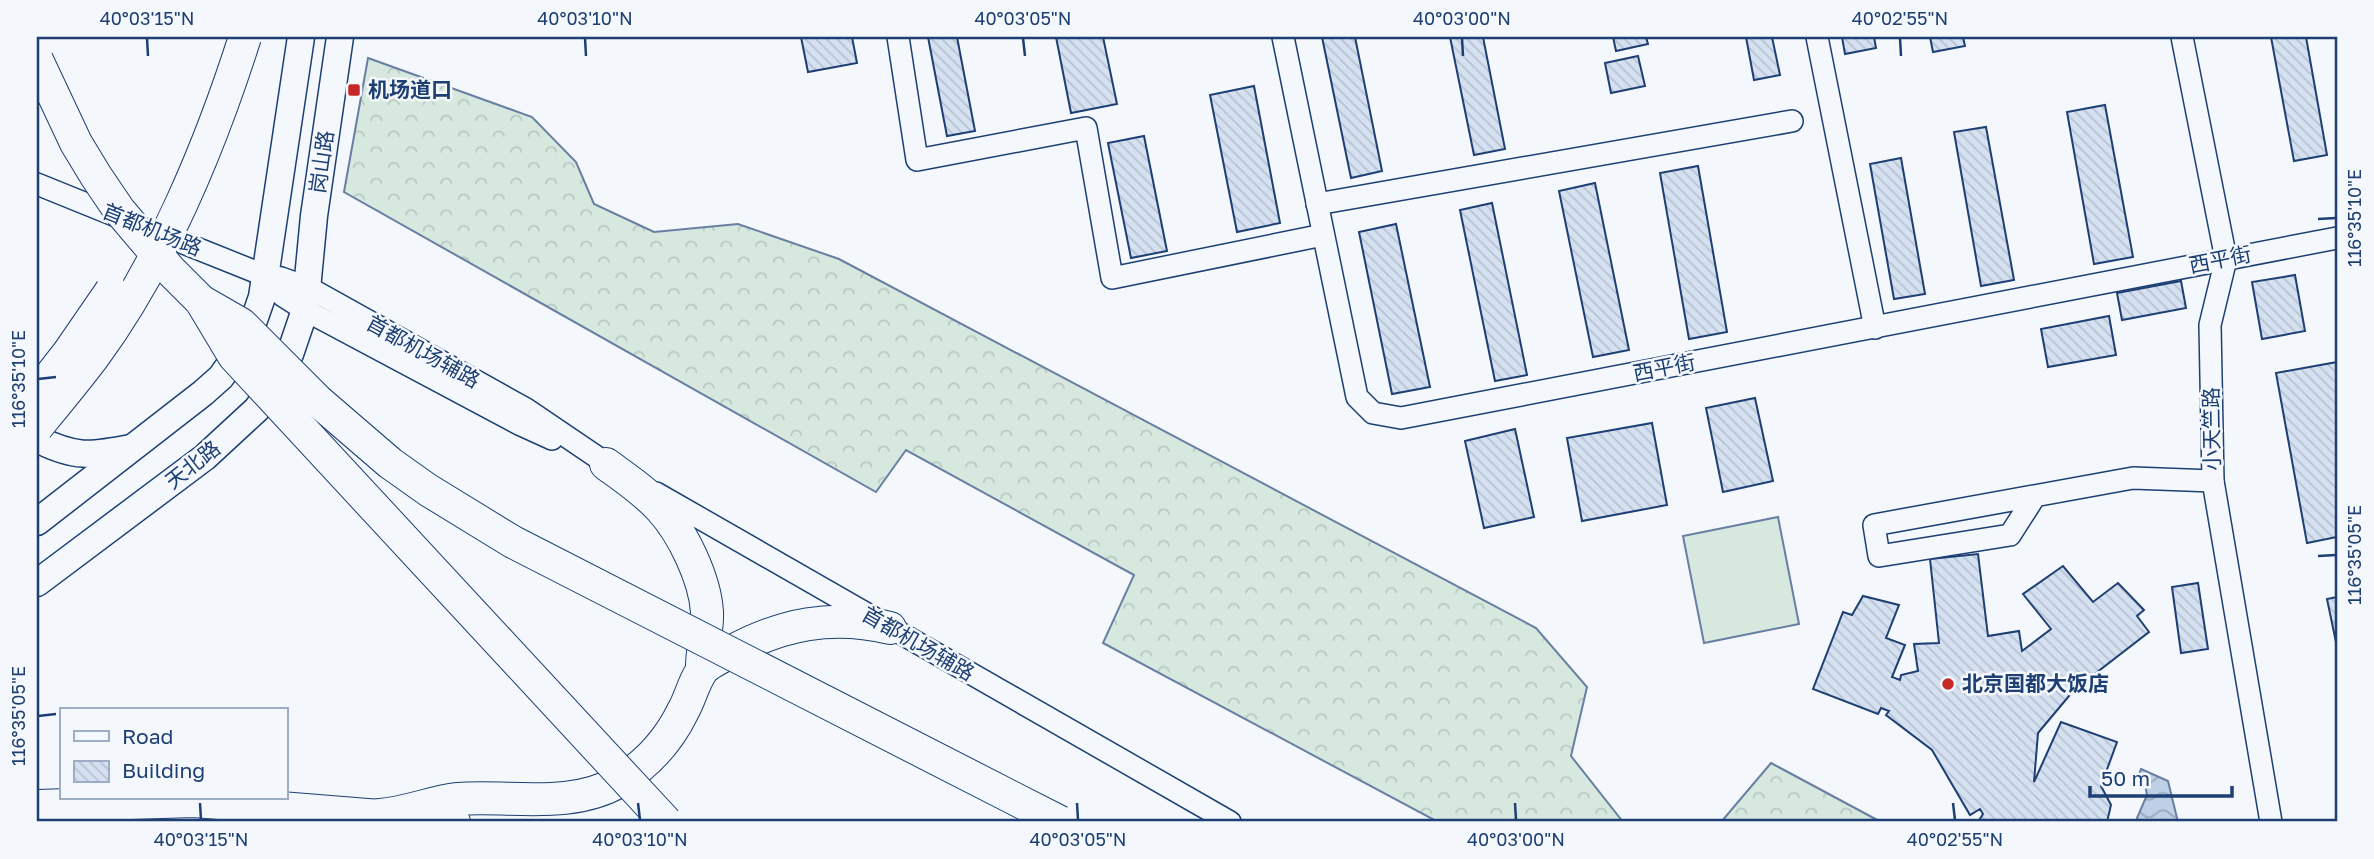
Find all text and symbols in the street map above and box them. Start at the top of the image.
text: 40°03'15"N [100,7,194,29]
text: 40°03'10"N [537,7,633,29]
text: 40°03'05"N [974,7,1072,29]
text: 40°03'00"N [1413,7,1511,29]
text: 40°02'55"N [1852,7,1948,29]
place label: 机场道口 [368,76,452,102]
marker: 机场道口 [346,82,362,98]
street label: 岗山路 [304,129,338,195]
text: 116°35'10"E [2343,169,2365,267]
street label: 首都机场路 [99,197,206,261]
street label: 西平街 [2186,240,2253,278]
street label: 首都机场辅路 [362,309,485,393]
text: 116°35'10"E [7,330,29,428]
street label: 西平街 [1630,348,1697,386]
street label: 小天竺路 [2197,387,2225,471]
street label: 天北路 [160,435,225,494]
text: 116°35'05"E [2343,505,2365,605]
street label: 首都机场辅路 [857,600,980,686]
text: 116°35'05"E [7,666,29,766]
place label: 北京国都大饭店 [1962,670,2109,696]
marker: 北京国都大饭店 [1940,676,1956,692]
legend [60,708,287,800]
text: Road [122,723,173,749]
scale bar [2090,754,2232,798]
text: Building [122,757,205,783]
text: 50 m [2101,765,2150,791]
text: 40°03'15"N [154,828,248,850]
text: 40°03'10"N [592,828,688,850]
text: 40°03'05"N [1029,828,1127,850]
text: 40°03'00"N [1467,828,1565,850]
text: 40°02'55"N [1907,828,2003,850]

